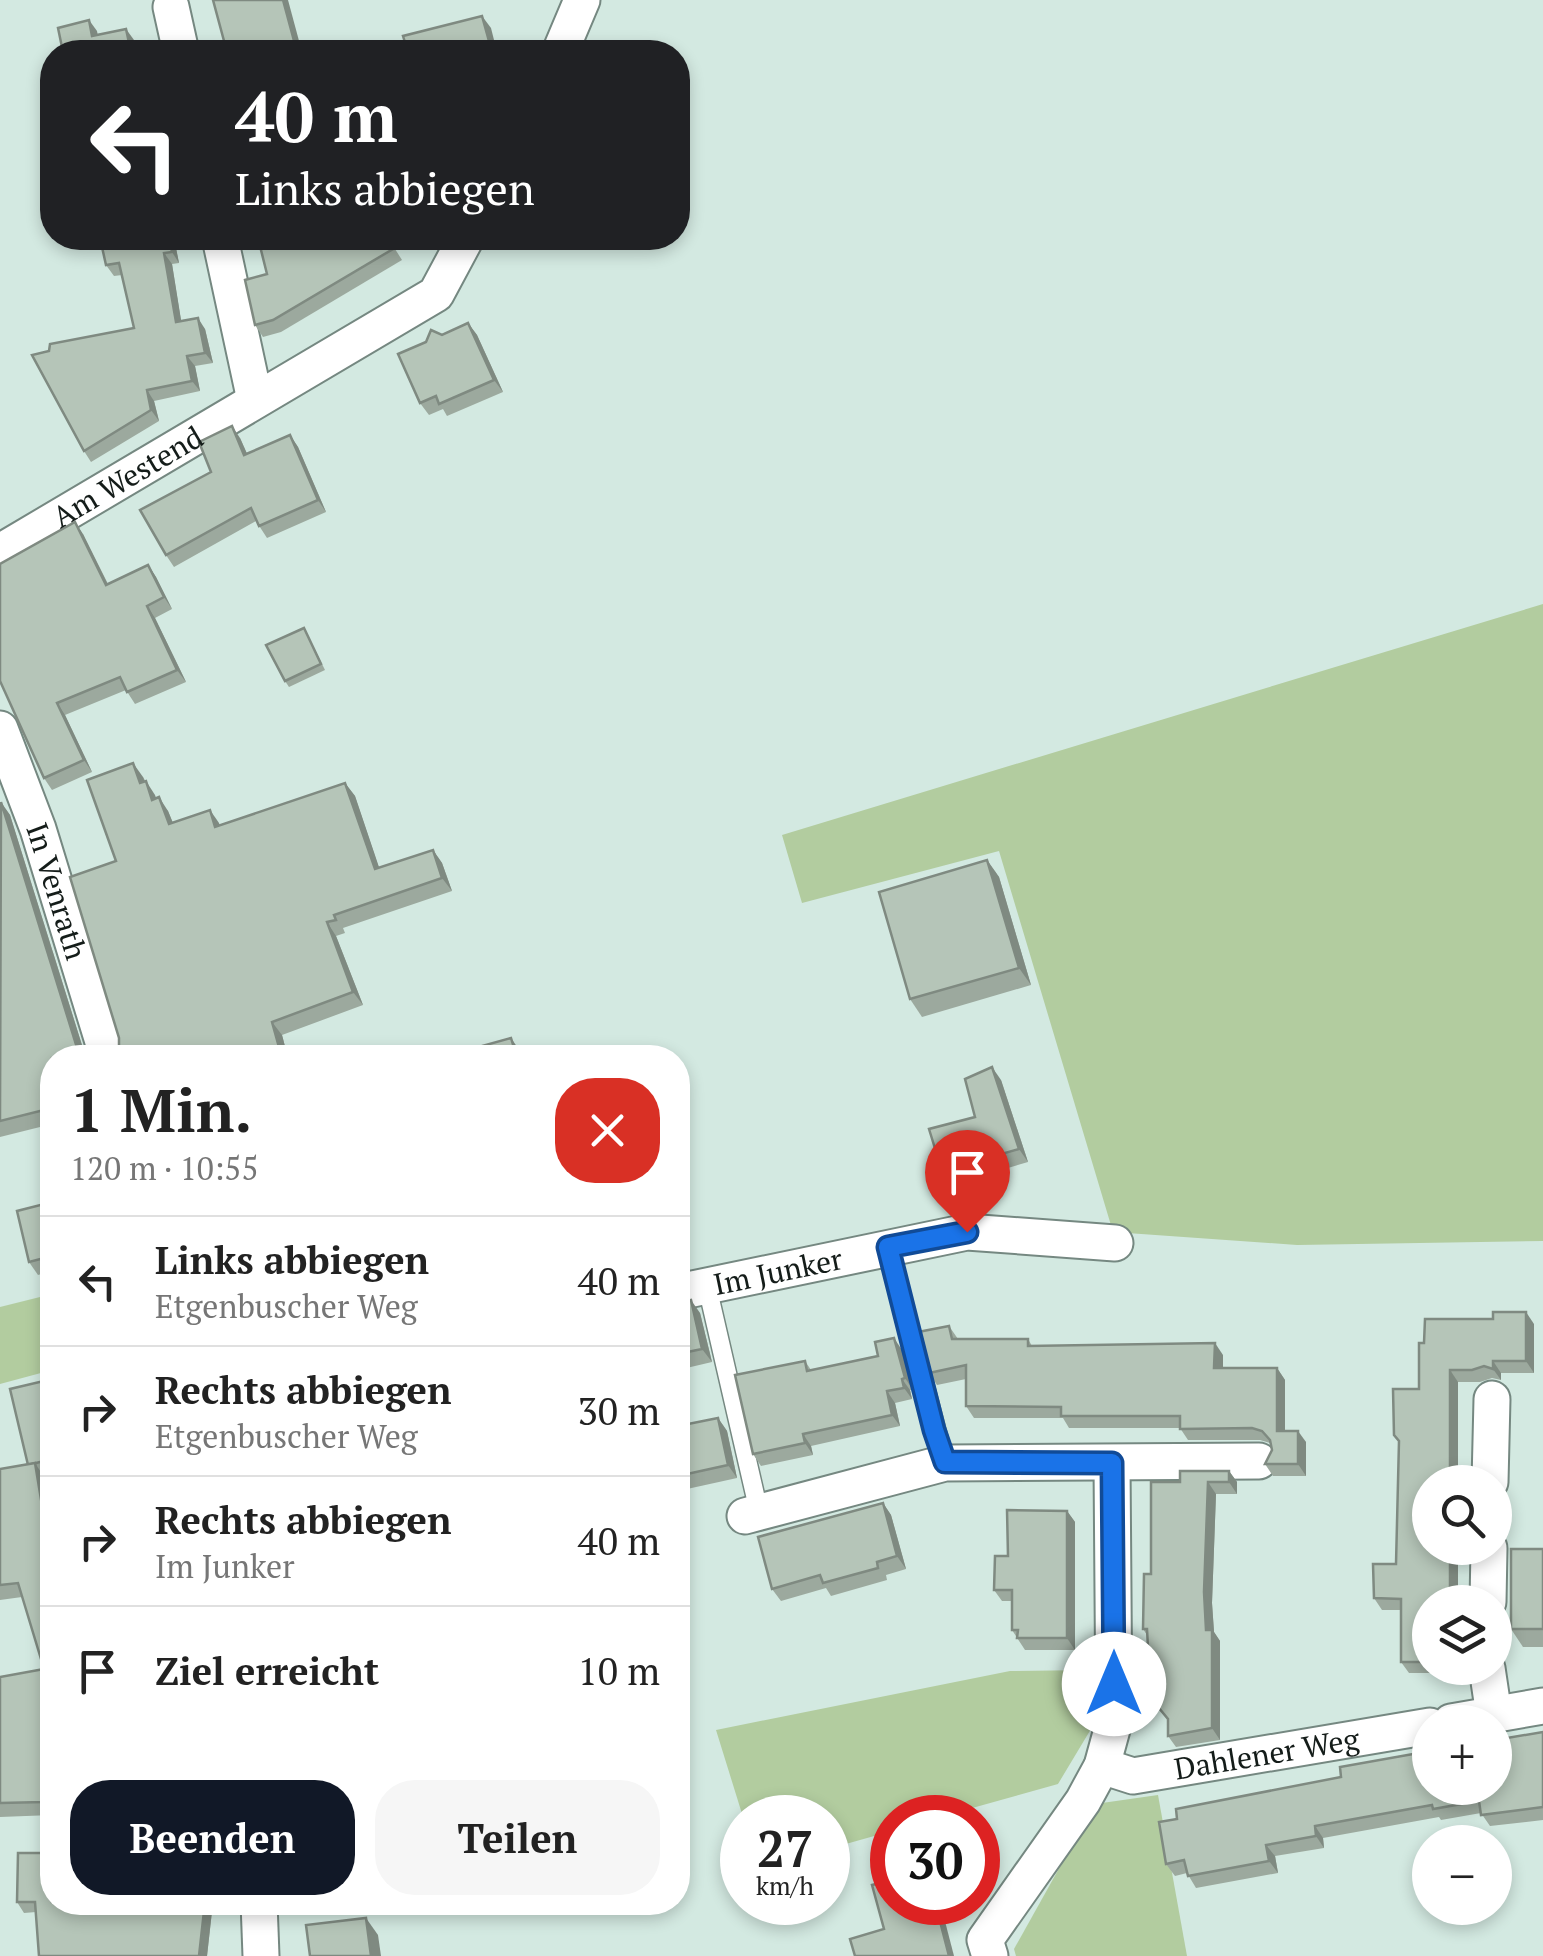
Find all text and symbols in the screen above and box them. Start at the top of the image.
text: 40 m [235,69,398,162]
icon: left [70,80,200,210]
text: Links abbiegen [235,158,535,218]
street label: Am Westend [45,416,210,537]
street label: In Venrath [17,817,97,965]
text: 1 Min. [70,1070,252,1149]
button: close [555,1078,660,1183]
pin [925,1130,1010,1233]
icon: arrive [940,1145,995,1200]
text: 120 m · 10:55 [70,1147,258,1189]
text: Links abbiegen [155,1235,429,1285]
street label: Im Junker [710,1238,846,1304]
icon: left [70,1254,125,1309]
text: 40 m [577,1256,660,1306]
text: Etgenbuscher Weg [155,1285,418,1327]
text: Rechts abbiegen [155,1365,451,1415]
icon: right [70,1384,125,1439]
text: 30 m [577,1386,660,1436]
text: Etgenbuscher Weg [155,1415,418,1457]
map controls [1412,1465,1512,1925]
button: search [1412,1465,1512,1565]
text: Rechts abbiegen [155,1495,451,1545]
icon: right [70,1514,125,1569]
text: 40 m [577,1516,660,1566]
text: Im Junker [155,1545,294,1587]
button: layers [1412,1585,1512,1685]
position arrow [1062,1632,1166,1736]
icon: arrive [70,1644,125,1699]
text: Ziel erreicht [155,1646,379,1696]
text: 10 m [577,1646,660,1696]
button: + [1412,1705,1512,1805]
street label: Dahlener Weg [1171,1718,1363,1789]
button: Beenden [70,1780,355,1895]
button: Teilen [375,1780,660,1895]
speed limit sign: 30 [870,1795,1000,1925]
text: 27 [757,1815,813,1881]
button: − [1412,1825,1512,1925]
text: km/h [756,1869,814,1902]

